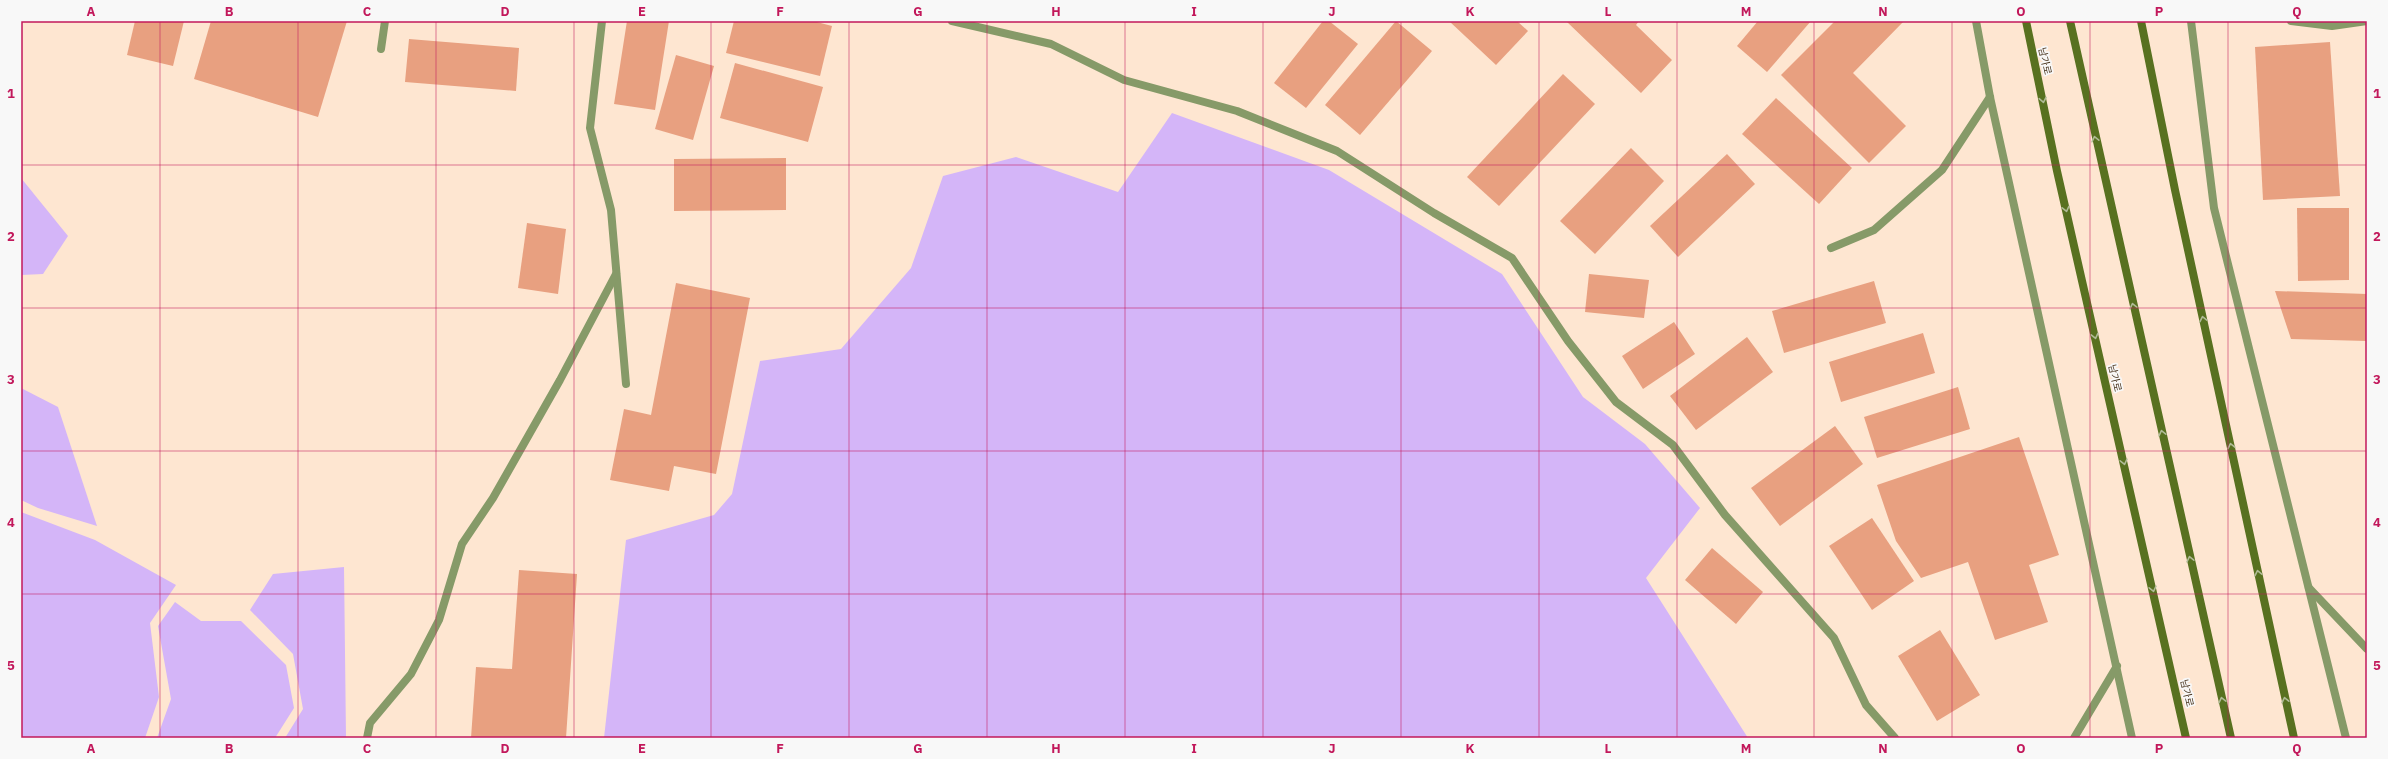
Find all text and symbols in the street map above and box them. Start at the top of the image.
text: A [87,3,96,20]
text: B [225,3,234,20]
text: C [363,3,372,20]
text: D [500,3,510,20]
text: E [638,3,646,20]
text: F [776,3,784,20]
text: G [913,3,923,20]
text: H [1051,3,1061,20]
text: I [1191,3,1197,20]
text: J [1328,3,1336,20]
text: K [1465,3,1475,20]
text: L [1605,3,1612,20]
text: M [1741,3,1751,20]
text: N [1878,3,1888,20]
text: O [2016,3,2026,20]
text: P [2155,3,2164,20]
text: Q [2292,3,2302,20]
street label: 남가로 [2036,46,2054,76]
text: 1 [7,85,15,102]
text: 1 [2373,85,2381,102]
one-way arrow [2038,97,2047,103]
one-way arrow [2092,136,2100,142]
one-way arrow [2061,205,2070,212]
text: 2 [7,228,15,245]
text: 2 [2373,228,2381,245]
one-way arrow [2129,303,2138,310]
one-way arrow [2200,316,2208,322]
one-way arrow [2090,333,2098,339]
street label: 남가로 [2106,363,2124,393]
text: 3 [7,371,15,388]
text: 3 [2373,371,2381,388]
one-way arrow [2158,430,2166,436]
one-way arrow [2227,443,2235,449]
one-way arrow [2119,459,2127,466]
text: 4 [7,514,15,531]
text: 4 [2373,514,2381,531]
one-way arrow [2187,556,2195,563]
one-way arrow [2254,570,2262,576]
one-way arrow [2148,586,2156,592]
text: 5 [7,657,15,674]
text: 5 [2373,657,2381,674]
street label: 남가로 [2178,678,2196,708]
one-way arrow [2218,697,2227,704]
one-way arrow [2282,697,2290,703]
text: A [87,740,96,757]
text: B [225,740,234,757]
text: C [363,740,372,757]
text: D [500,740,510,757]
text: E [638,740,646,757]
text: F [776,740,784,757]
text: G [913,740,923,757]
text: H [1051,740,1061,757]
text: I [1191,740,1197,757]
text: J [1328,740,1336,757]
text: K [1465,740,1475,757]
text: L [1605,740,1612,757]
text: M [1741,740,1751,757]
text: N [1878,740,1888,757]
text: O [2016,740,2026,757]
text: P [2155,740,2164,757]
text: Q [2292,740,2302,757]

